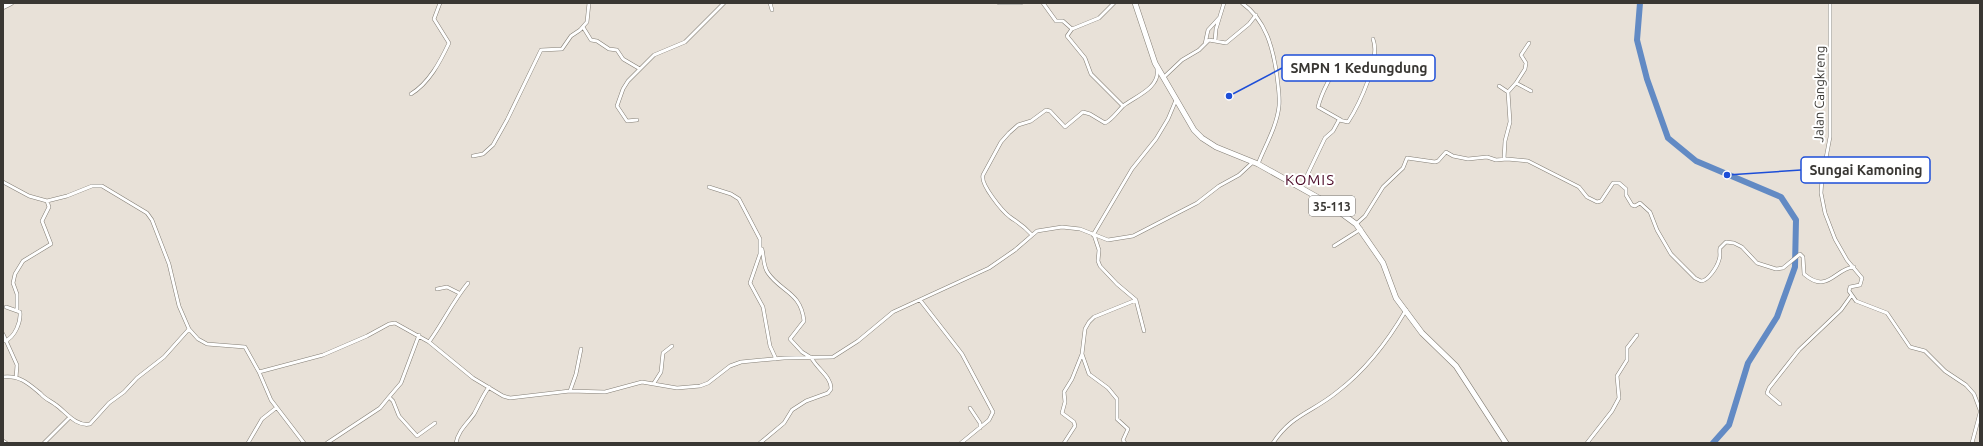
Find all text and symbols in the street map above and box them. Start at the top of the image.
street label: Jalan Cangkreng [1811,46,1827,142]
callout: SMPN 1 Kedungdung [1282,55,1435,81]
text: SMPN 1 Kedungdung [1290,60,1428,76]
callout: Sungai Kamoning [1801,157,1930,183]
text: Sungai Kamoning [1809,162,1923,178]
district label: KOMIS [1285,171,1335,188]
road number: 35-113 [1309,196,1355,216]

